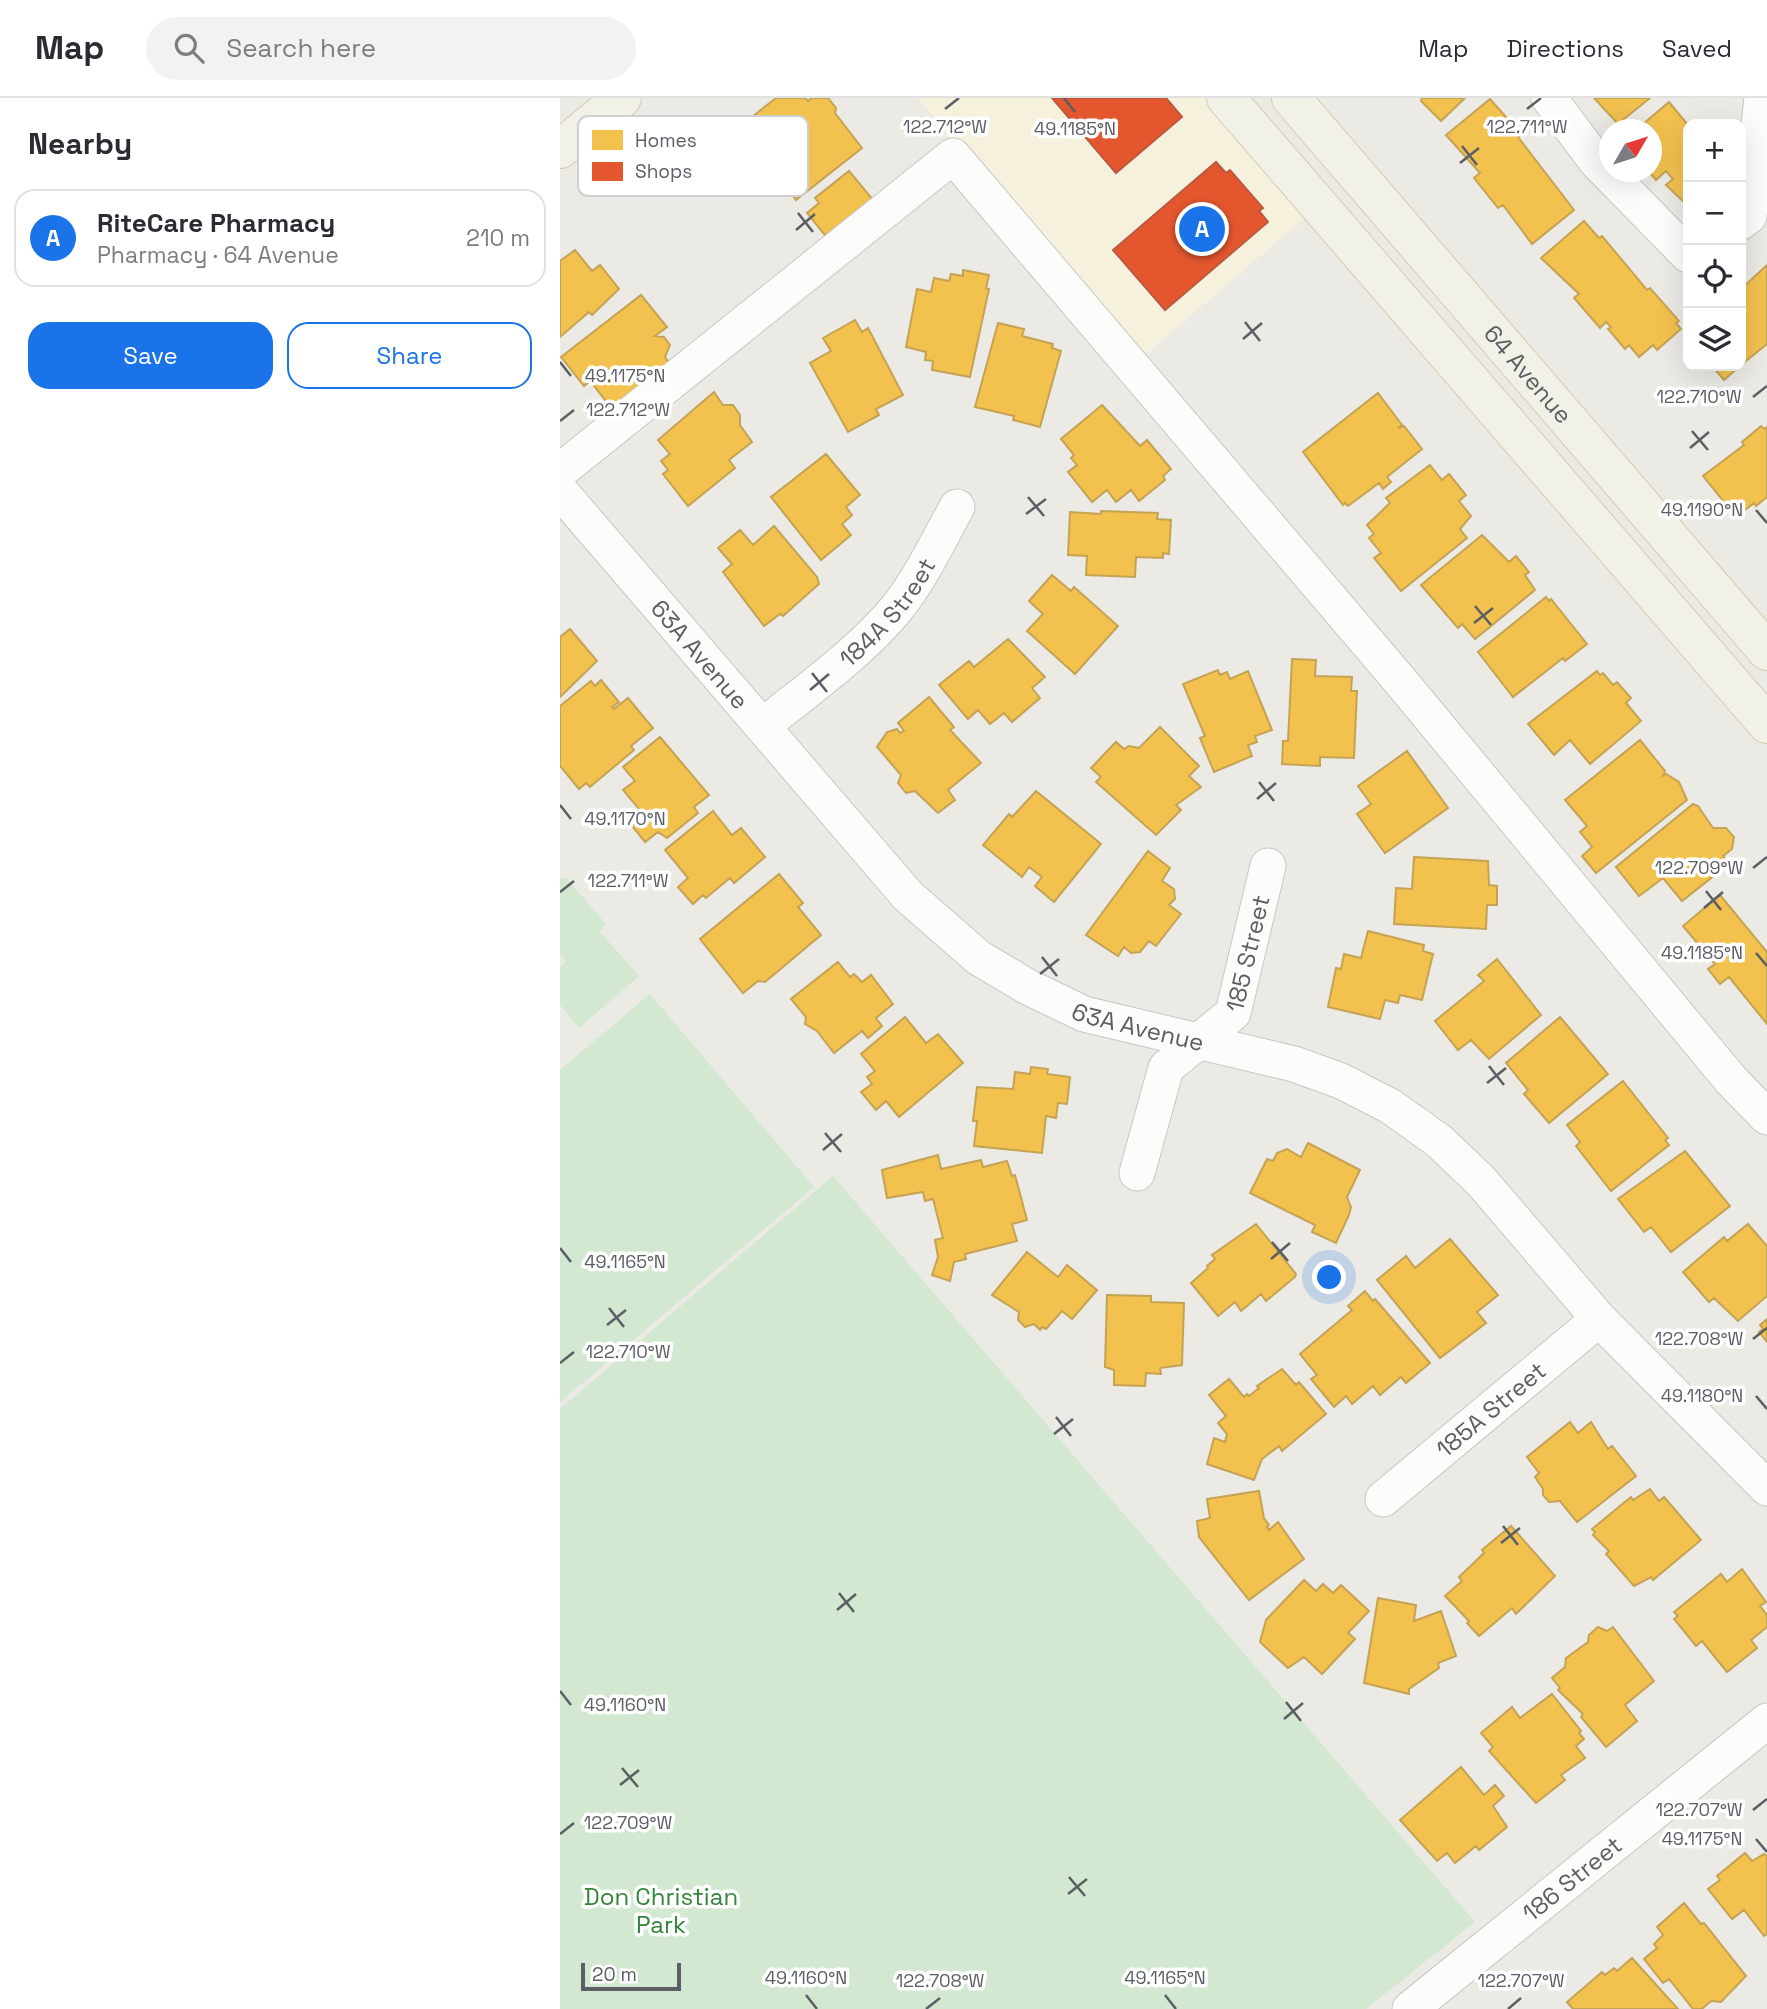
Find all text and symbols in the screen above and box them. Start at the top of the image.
search box [146,17,636,80]
text: Map [35,27,104,69]
icon: search [170,29,208,67]
text: Search here [226,31,376,65]
text: Map [1418,33,1468,64]
text: Directions [1506,33,1624,64]
text: Saved [1662,33,1732,64]
text: 122.712°W [903,115,987,138]
text: 122.711°W [1487,115,1568,138]
legend [578,116,808,196]
text: 49.1185°N [1034,117,1116,140]
north arrow [1599,119,1662,182]
map controls [1683,119,1746,371]
button: + [1683,119,1746,182]
text: Nearby [28,124,132,163]
text: Homes [635,128,697,153]
text: Shops [635,159,692,184]
button: − [1683,182,1746,245]
pin: A [1179,203,1225,255]
text: RiteCare Pharmacy [97,206,335,240]
text: A [46,223,60,253]
text: 210 m [466,223,530,253]
text: Pharmacy · 64 Avenue [97,240,339,270]
button: locate [1683,245,1746,308]
button: layers [1683,308,1746,371]
street label: 64 Avenue [1477,318,1579,430]
button: Save [28,322,273,389]
button: Share [287,322,532,389]
text: 49.1175°N [585,364,665,387]
text: 122.710°W [1657,385,1742,408]
text: 122.712°W [586,398,670,421]
text: 49.1190°N [1661,498,1743,521]
street label: 184A Street [833,552,942,674]
street label: 63A Avenue [644,593,756,715]
text: 49.1170°N [584,807,666,830]
text: 122.709°W [1655,856,1743,879]
text: 122.711°W [588,869,669,892]
street label: 185 Street [1218,892,1276,1015]
text: 49.1185°N [1661,941,1743,964]
street label: 63A Avenue [1067,995,1207,1058]
text: 49.1165°N [584,1250,666,1273]
your location [1312,1260,1346,1294]
text: 122.708°W [1655,1327,1744,1350]
text: 122.710°W [586,1340,671,1363]
street label: 185A Street [1429,1355,1552,1464]
text: 49.1180°N [1661,1384,1743,1407]
text: 49.1160°N [584,1693,666,1716]
text: 122.707°W [1655,1798,1743,1821]
text: 122.709°W [584,1811,672,1834]
text: 49.1175°N [1662,1827,1742,1850]
street label: 186 Street [1516,1829,1628,1928]
park label: Don Christian Park [584,1881,738,1940]
scale bar [581,1960,681,1992]
text: 20 m [592,1962,637,1987]
text: 49.1160°N [765,1966,847,1989]
text: 49.1165°N [1124,1966,1206,1989]
text: 122.708°W [896,1969,985,1992]
text: 122.707°W [1477,1969,1565,1992]

